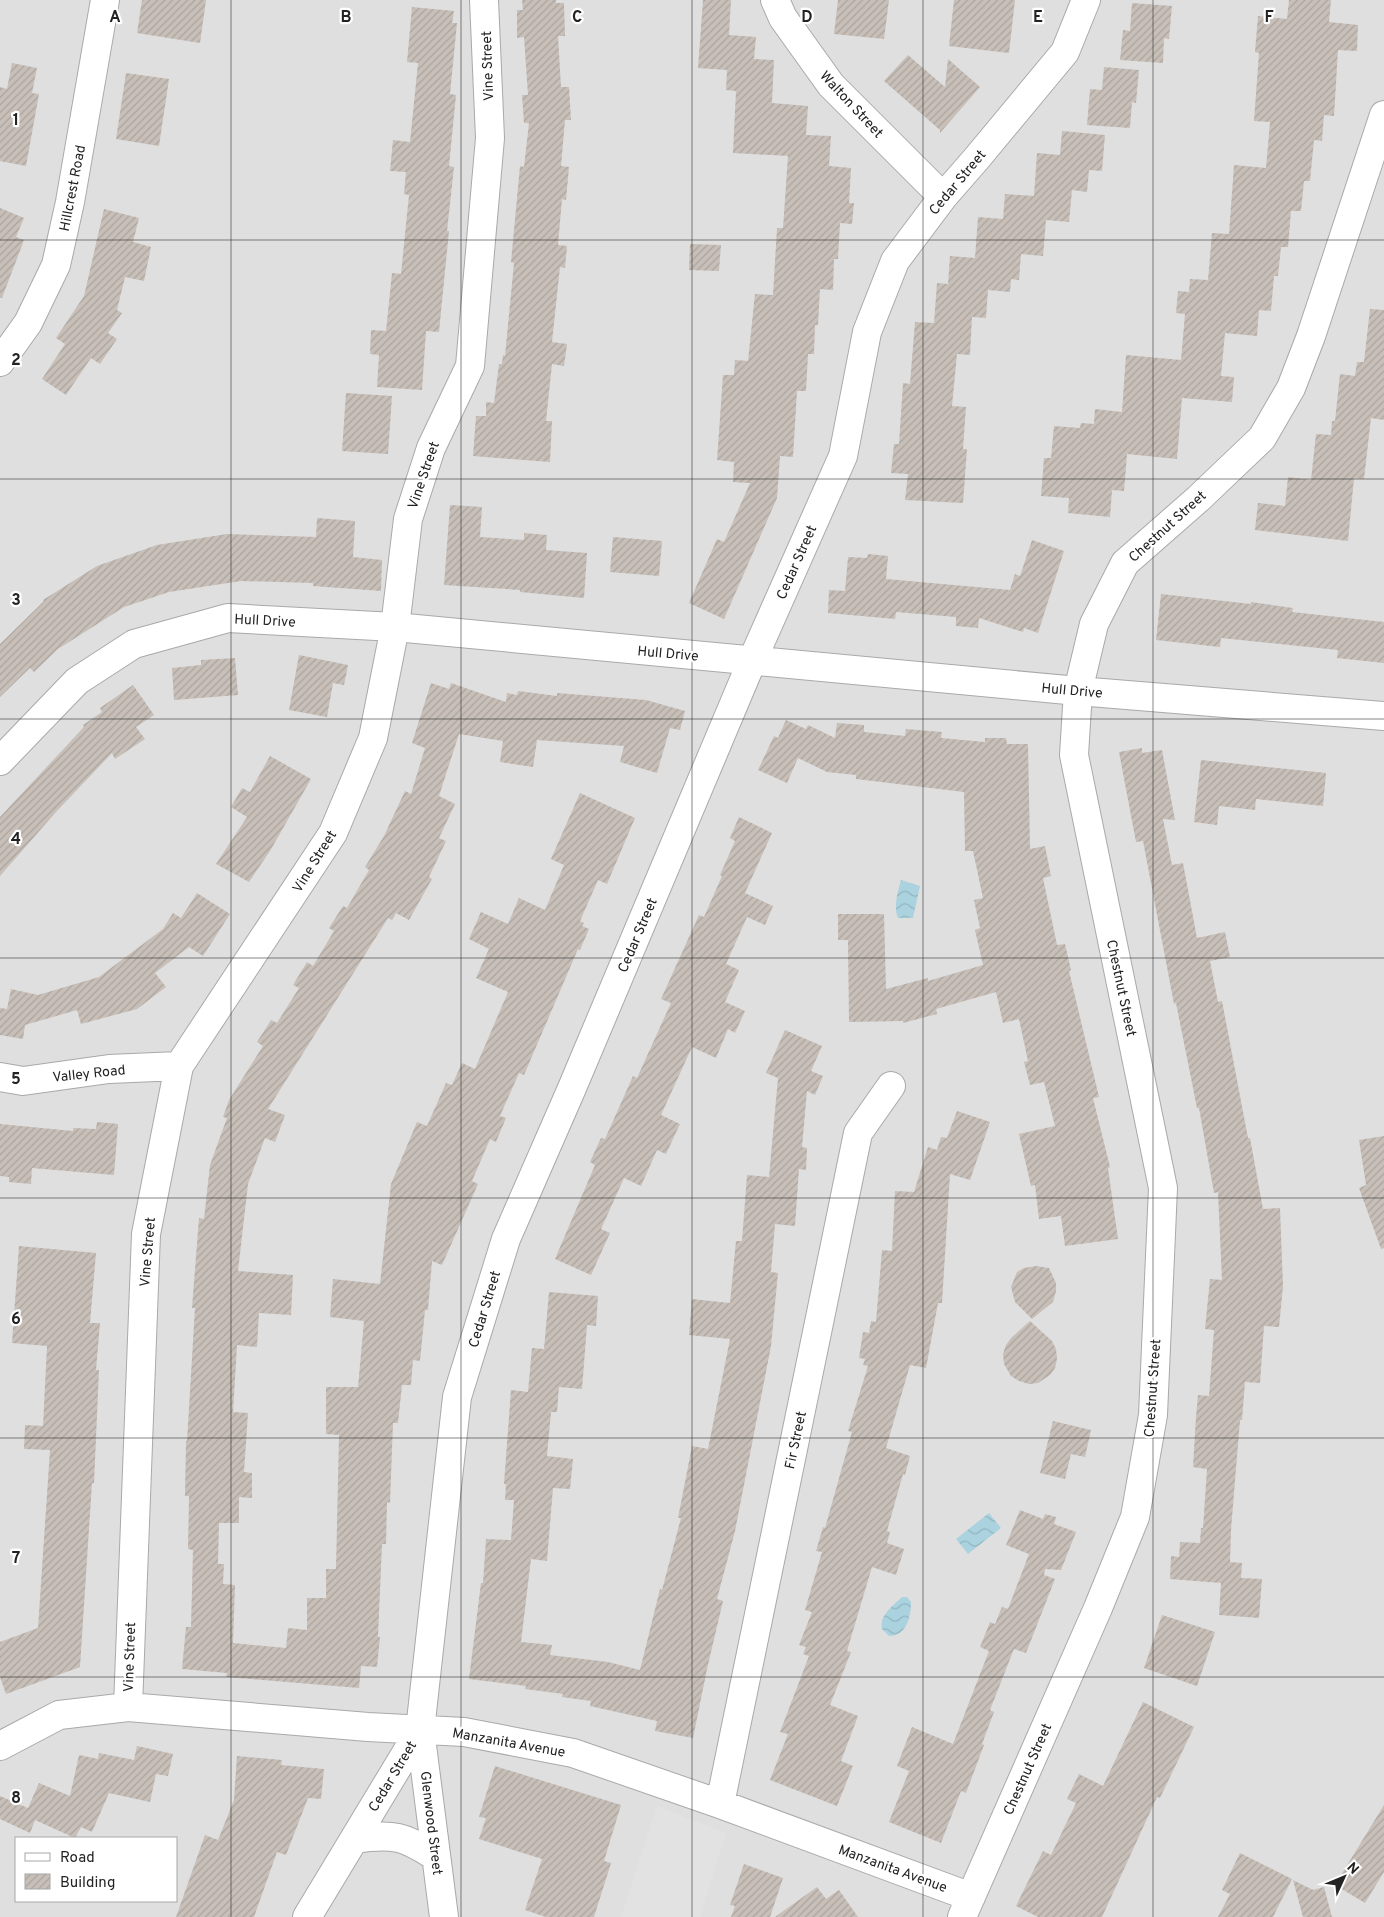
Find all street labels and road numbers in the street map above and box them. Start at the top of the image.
street label: Vine Street [479,31,498,101]
street label: Walton Street [816,68,886,142]
street label: Hillcrest Road [57,144,90,233]
street label: Cedar Street [926,147,990,219]
street label: Vine Street [405,440,444,511]
street label: Chestnut Street [1126,488,1210,566]
street label: Cedar Street [773,523,821,602]
street label: Hull Drive [234,611,296,632]
street label: Hull Drive [637,643,699,666]
street label: Hull Drive [1041,680,1103,703]
street label: Vine Street [289,828,341,896]
street label: Cedar Street [615,896,662,976]
street label: Chestnut Street [1102,938,1139,1038]
street label: Valley Road [52,1062,126,1087]
street label: Vine Street [137,1216,160,1288]
street label: Cedar Street [466,1269,505,1350]
street label: Chestnut Street [1142,1338,1165,1438]
street label: Fir Street [782,1410,811,1471]
street label: Vine Street [121,1622,140,1692]
street label: Chestnut Street [1001,1721,1056,1818]
street label: Manzanita Avenue [451,1725,567,1762]
street label: Cedar Street [365,1738,421,1815]
street label: Glenwood Street [416,1770,445,1876]
street label: Manzanita Avenue [836,1842,949,1897]

